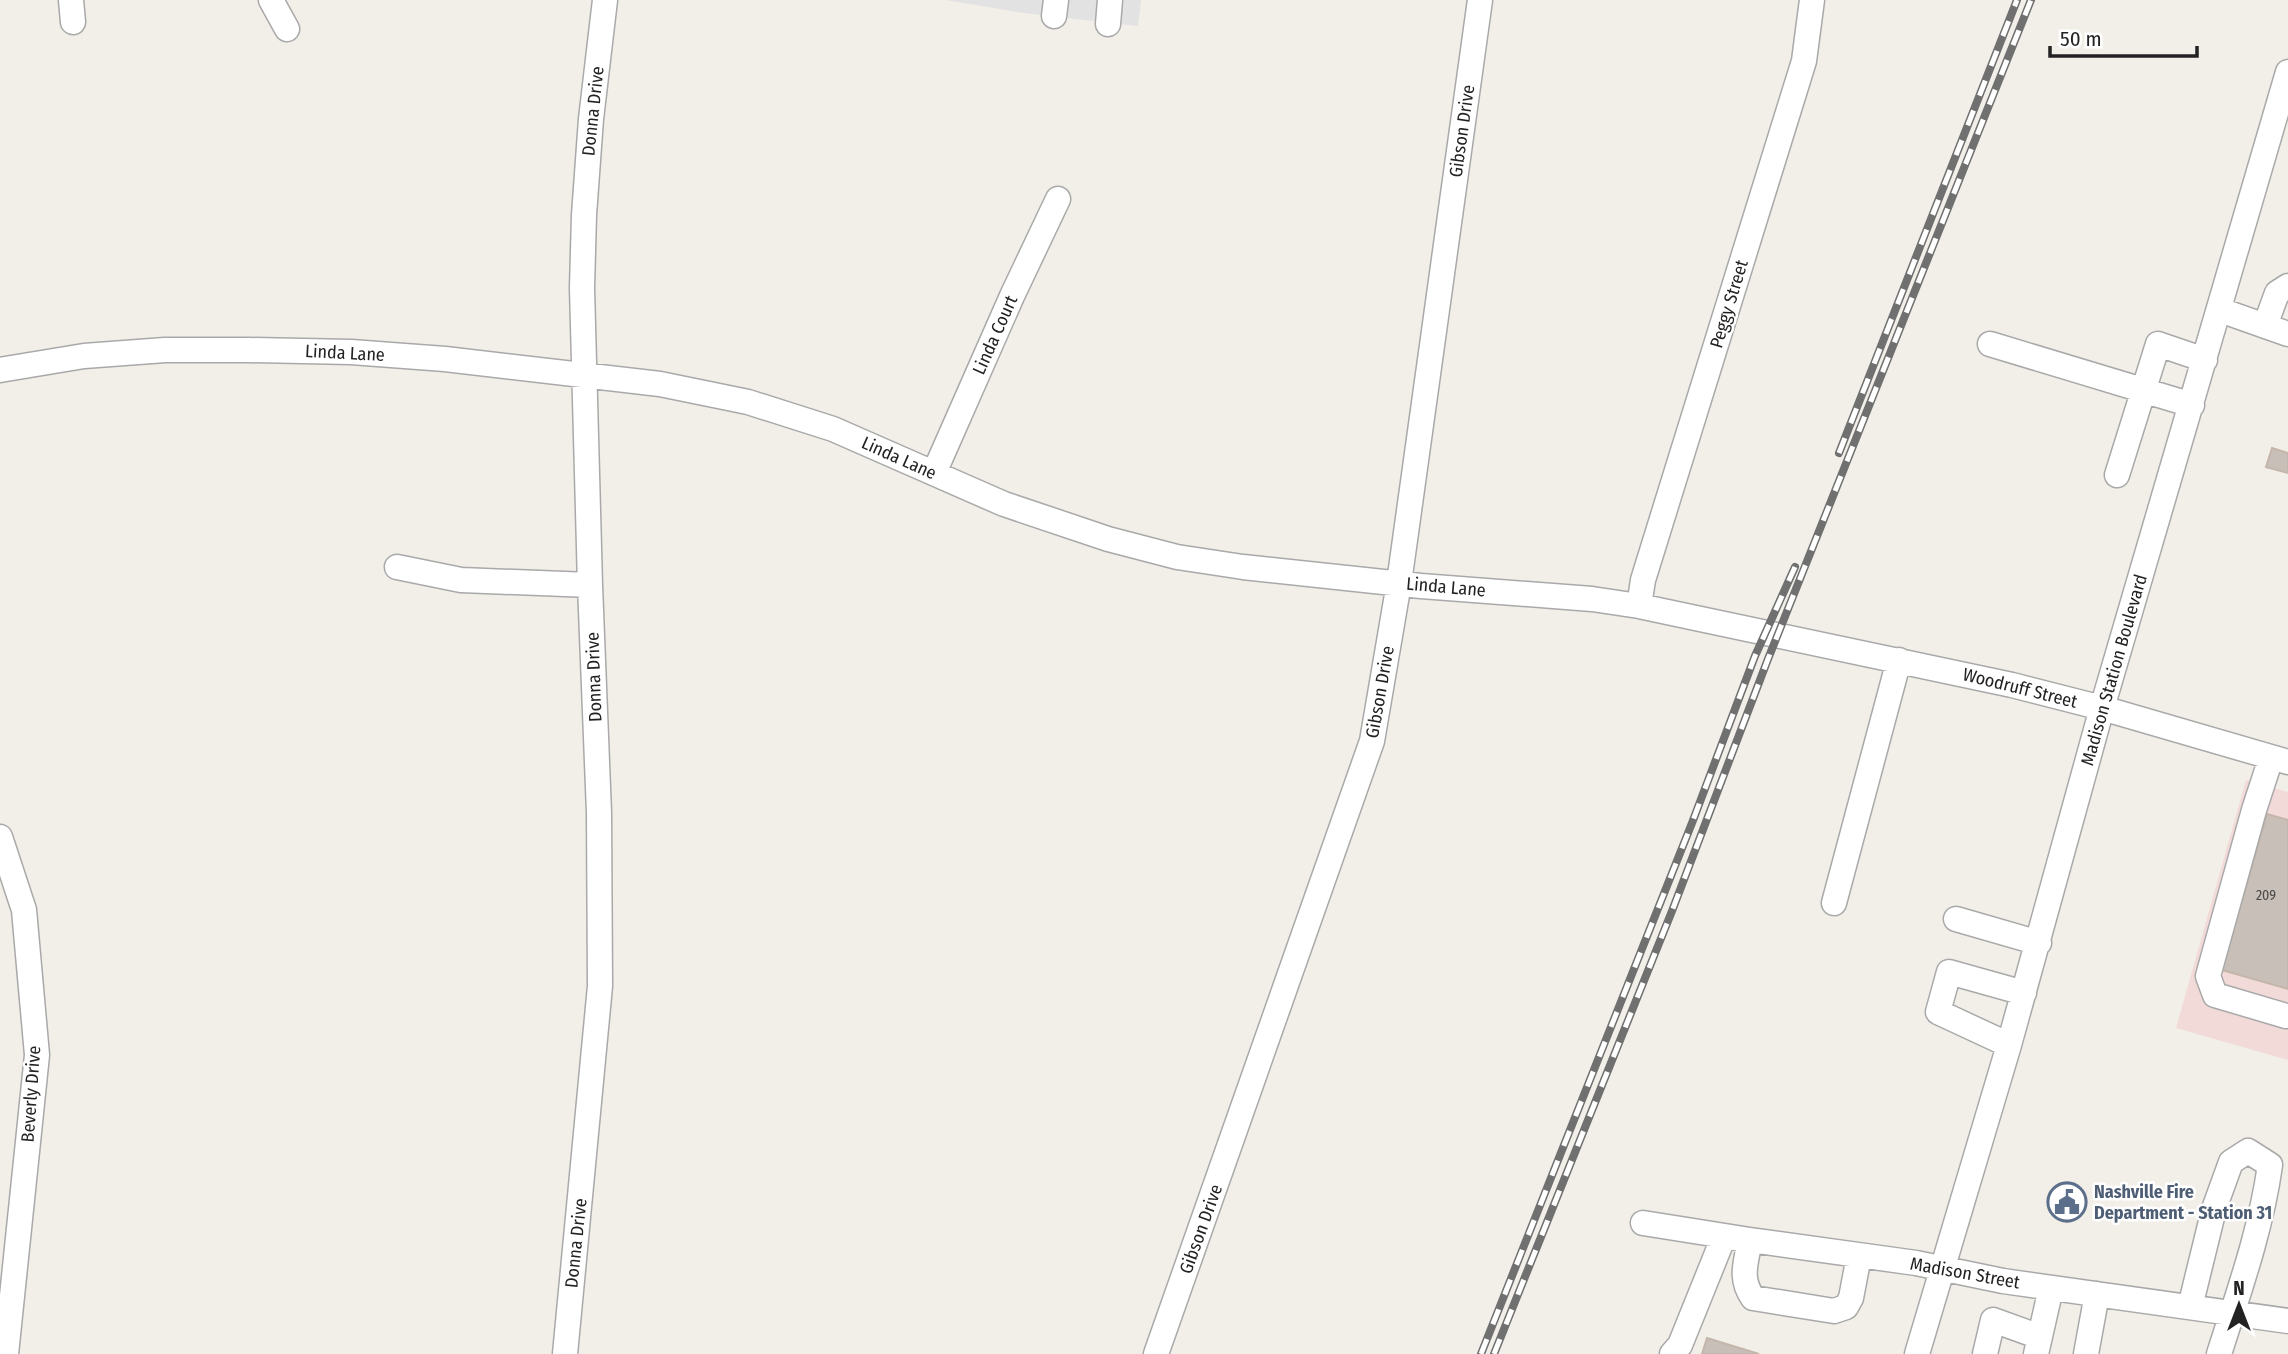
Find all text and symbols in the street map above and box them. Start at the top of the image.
scale bar [2050,14,2197,58]
text: 50 m [2060,26,2102,52]
street label: Donna Drive [577,65,609,157]
street label: Gibson Drive [1445,83,1479,179]
street label: Peggy Street [1705,257,1753,351]
street label: Linda Court [968,292,1022,378]
street label: Linda Lane [305,340,385,366]
street label: Linda Lane [858,432,940,484]
street label: Madison Station Boulevard [2076,572,2152,768]
street label: Linda Lane [1405,573,1487,601]
street label: Donna Drive [581,632,607,722]
street label: Gibson Drive [1361,644,1399,740]
street label: Woodruff Street [1961,663,2080,713]
house number: 209 [2256,887,2276,904]
street label: Beverly Drive [17,1045,45,1143]
street label: Gibson Drive [1175,1181,1227,1277]
public building icon: Nashville Fire Department - Station 31 [2046,1181,2088,1223]
place label: Nashville Fire Department - Station 31 [2094,1181,2272,1224]
street label: Donna Drive [560,1197,592,1289]
street label: Madison Street [1908,1253,2022,1293]
north arrow [2204,1270,2274,1340]
text: N [2233,1277,2245,1300]

